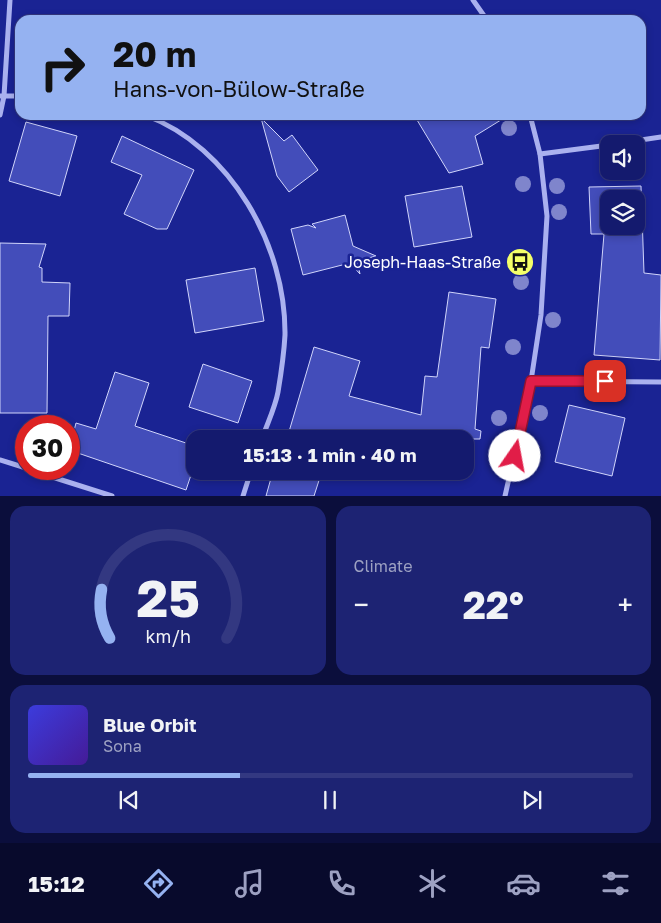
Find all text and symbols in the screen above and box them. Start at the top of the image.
text: 20 m [113,33,196,75]
icon: right [30,35,95,100]
text: Hans-von-Bülow-Straße [113,75,365,102]
map controls [600,135,645,235]
button: sound [600,135,645,180]
button: layers [600,190,645,235]
bus stop icon: Joseph-Haas-Straße [505,247,535,277]
place label: Joseph-Haas-Straße [344,252,501,272]
pin [584,360,626,402]
icon: arrive [591,367,619,395]
speed limit sign: 30 [15,415,80,480]
position arrow [488,429,540,481]
text: 15:13 · 1 min · 40 m [243,443,417,466]
text: Climate [354,556,413,576]
text: 25 [136,566,199,628]
text: 22° [463,582,524,627]
text: − [354,588,369,621]
text: + [618,588,633,621]
text: km/h [145,625,190,647]
text: Blue Orbit [103,713,197,736]
text: Sona [103,736,142,756]
icon: previous [115,786,143,814]
icon: pause [316,786,344,814]
icon: next [518,786,546,814]
icon: directions [141,866,176,901]
icon: music [232,866,267,901]
icon: phone [324,866,359,901]
icon: climate [415,866,450,901]
icon: car [506,866,541,901]
icon: filters [598,866,633,901]
text: 15:12 [28,870,85,897]

